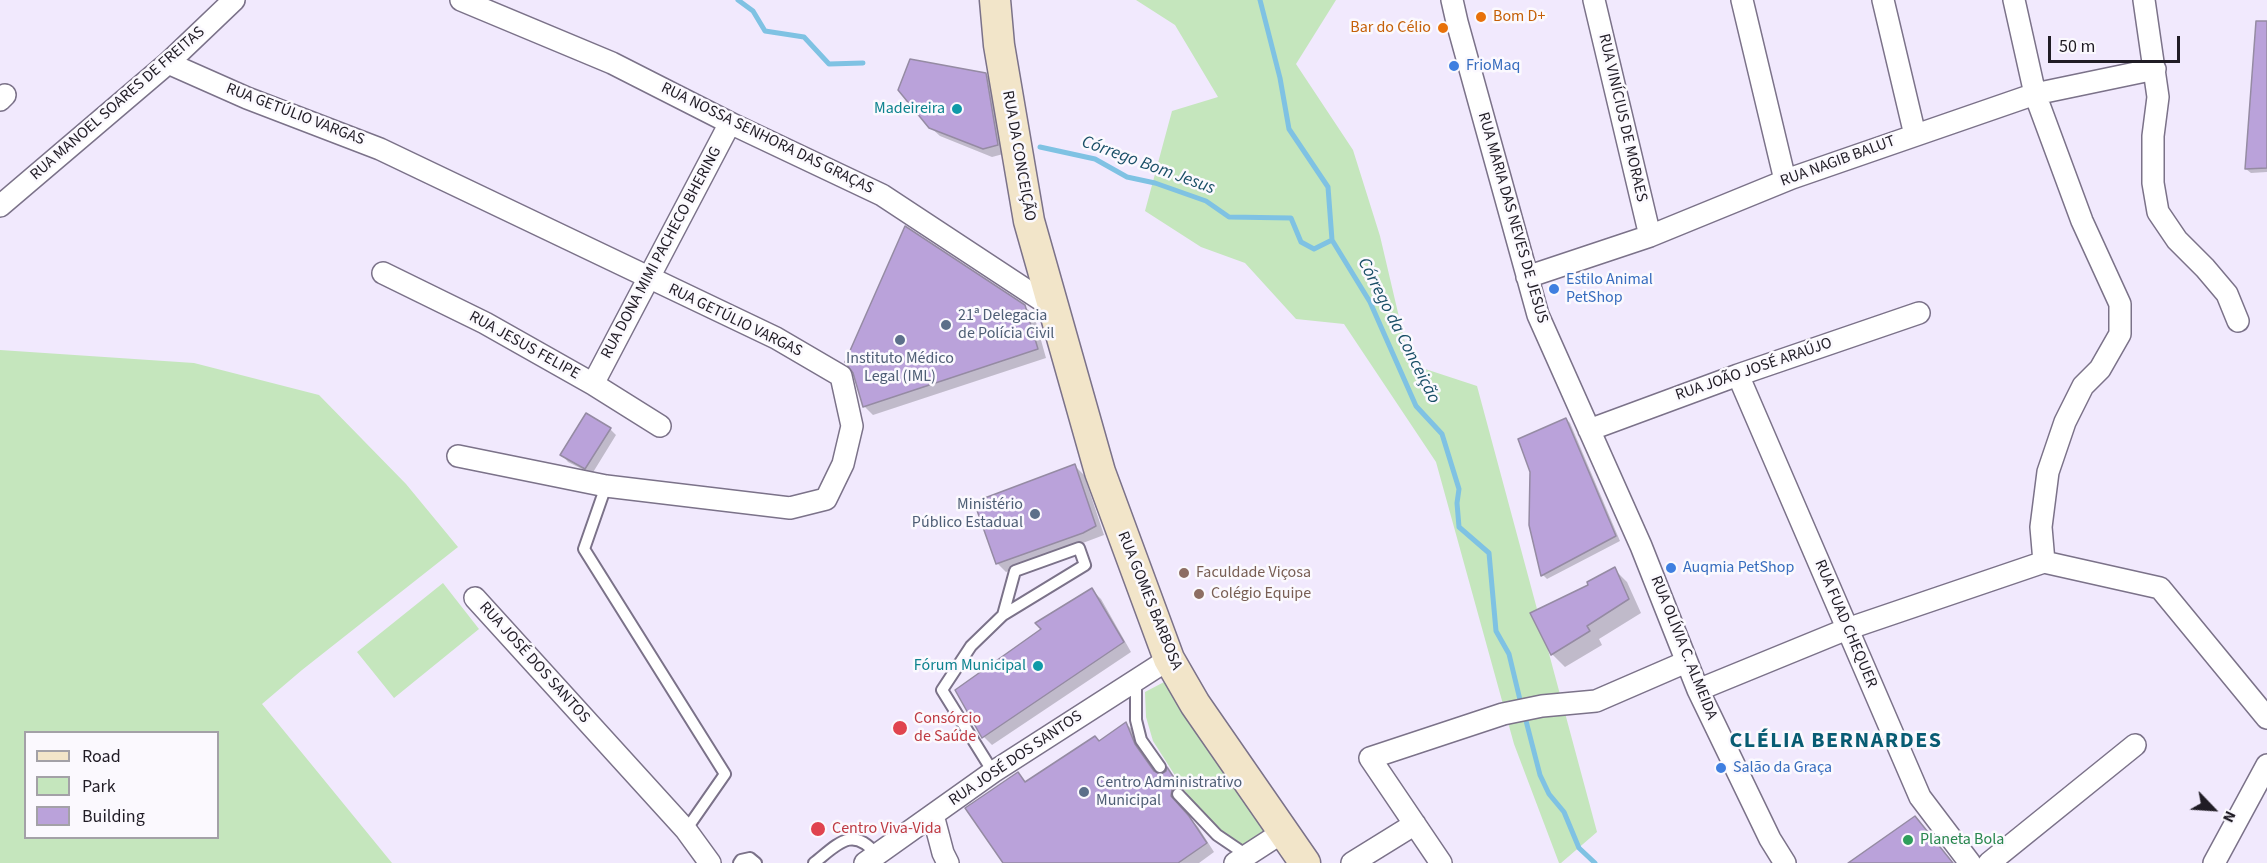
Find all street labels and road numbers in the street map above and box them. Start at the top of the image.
street label: RUA MANOEL SOARES DE FREITAS [27,23,209,185]
street label: RUA VINÍCIUS DE MORAES [1593,32,1651,204]
street label: RUA NOSSA SENHORA DAS GRAÇAS [658,79,876,199]
street label: RUA GETÚLIO VARGAS [223,80,367,150]
street label: RUA DA CONCEIÇÃO [997,89,1039,223]
street label: RUA MARIA DAS NEVES DE JESUS [1473,110,1551,326]
street label: RUA NAGIB BALUT [1778,132,1898,192]
street label: RUA DONA MIMI PACHECO BHERING [598,144,726,362]
street label: RUA GETÚLIO VARGAS [665,280,805,362]
street label: RUA JESUS FELIPE [465,308,583,384]
street label: RUA JOÃO JOSÉ ARAÚJO [1673,334,1835,406]
street label: RUA GOMES BARBOSA [1112,529,1186,673]
street label: RUA FUAD CHEQUER [1809,557,1881,691]
street label: RUA OLÍVIA C. ALMEIDA [1645,573,1721,723]
street label: RUA JOSÉ DOS SANTOS [474,598,594,728]
street label: RUA JOSÉ DOS SANTOS [946,707,1086,811]

